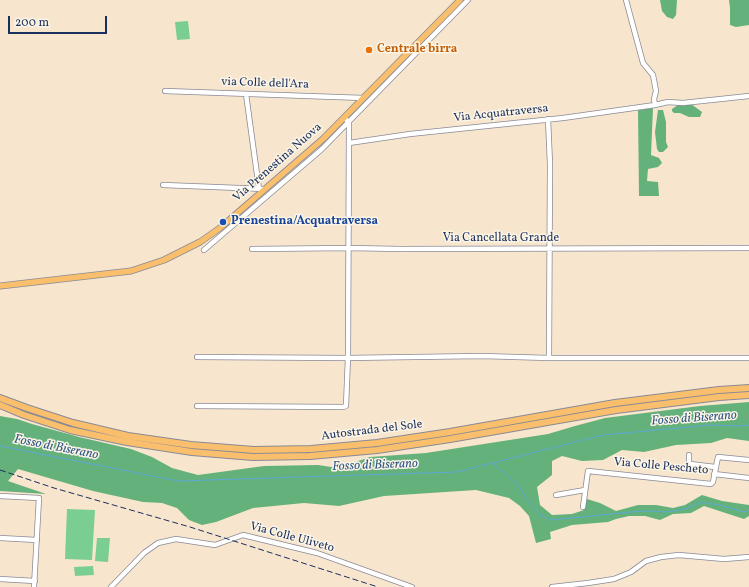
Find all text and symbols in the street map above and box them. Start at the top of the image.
scale bar [10,8,109,34]
text: 200 m [15,15,49,31]
place label: Centrale birra [377,43,457,57]
marker: Centrale birra [364,45,374,55]
street label: via Colle dell'Ara [221,75,309,93]
street label: Via Acquatraversa [453,102,549,126]
street label: Via Prenestina Nuova [231,121,325,205]
place label: Prenestina/Acquatraversa [231,215,378,229]
marker: Prenestina/Acquatraversa [218,217,228,227]
street label: Via Cancellata Grande [443,232,559,246]
water label: Fosso di Biserano [651,408,737,430]
street label: Autostrada del Sole [321,418,423,444]
water label: Fosso di Biserano [12,432,100,464]
street label: Via Colle Pescheto [613,456,709,478]
water label: Fosso di Biserano [332,457,418,475]
street label: Via Colle Uliveto [248,520,336,556]

